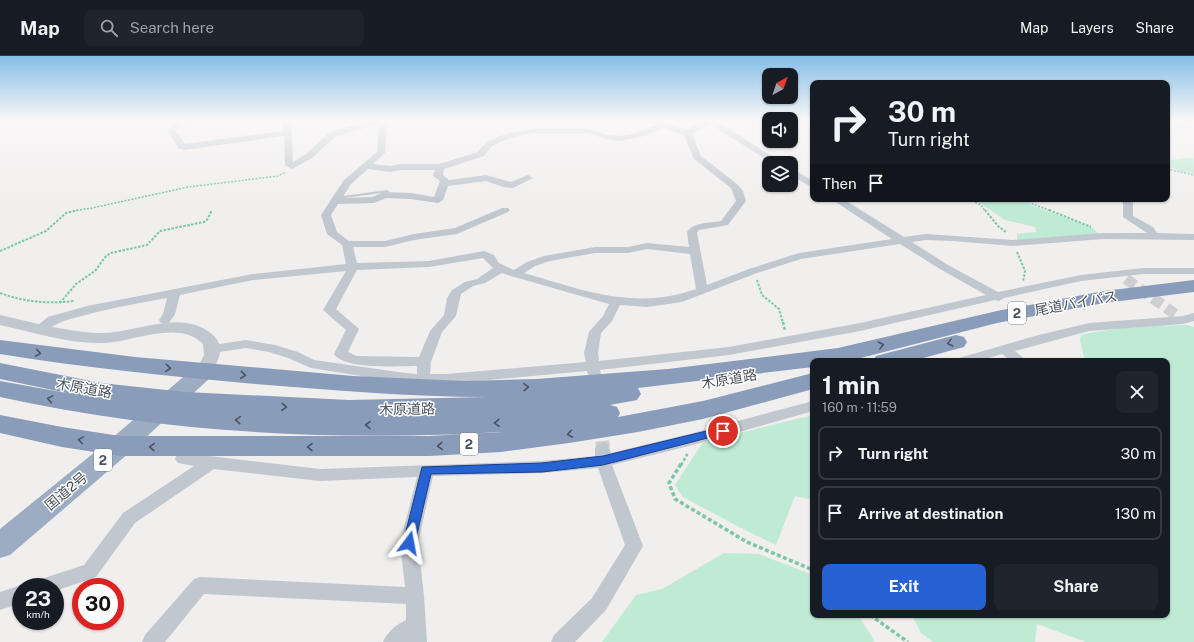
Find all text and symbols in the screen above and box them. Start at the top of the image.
search box [84,10,364,46]
text: Map [20,17,60,39]
icon: search [98,17,120,39]
text: Search here [130,19,214,36]
text: Map [1020,20,1048,36]
text: Layers [1070,20,1114,36]
text: Share [1136,20,1174,36]
north arrow [762,68,798,104]
map controls [762,68,798,192]
text: 30 m [888,95,956,128]
icon: right [822,96,874,148]
button: sound [762,112,798,148]
text: Turn right [888,129,970,150]
button: layers [762,156,798,192]
icon: arrive [865,172,887,194]
text: Then [822,175,857,192]
street label: 尾道バイパス [1033,288,1119,318]
road number: 2 [1008,302,1026,324]
one-way arrow [947,338,954,347]
one-way arrow [878,341,885,350]
one-way arrow [35,349,42,357]
one-way arrow [165,363,171,372]
street label: 木原道路 [700,366,758,392]
one-way arrow [240,370,246,379]
text: 1 min [822,371,880,399]
button: close [1116,371,1158,413]
street label: 木原道路 [55,375,113,401]
one-way arrow [523,383,529,392]
one-way arrow [47,395,53,404]
text: 160 m · 11:59 [822,400,897,415]
street label: 木原道路 [379,401,435,417]
one-way arrow [281,402,288,411]
pin [706,414,740,448]
one-way arrow [235,416,241,425]
one-way arrow [494,418,501,427]
icon: arrive [712,420,734,442]
one-way arrow [365,421,371,429]
one-way arrow [567,429,573,438]
road number: 2 [460,433,478,455]
one-way arrow [78,436,84,445]
one-way arrow [437,441,443,450]
icon: right [824,442,846,464]
one-way arrow [149,443,155,451]
one-way arrow [307,443,313,451]
text: Turn right [858,445,928,462]
text: 30 m [1121,445,1156,462]
road number: 2 [94,449,112,471]
street label: 国道2号 [42,469,90,513]
icon: arrive [824,502,846,524]
text: Arrive at destination [858,505,1003,522]
text: 130 m [1115,505,1156,522]
position arrow [388,522,430,564]
button: Exit [822,564,986,610]
button: Share [994,564,1158,610]
speed limit sign: 30 [72,578,124,630]
text: 23 [25,587,51,611]
text: km/h [26,608,50,620]

